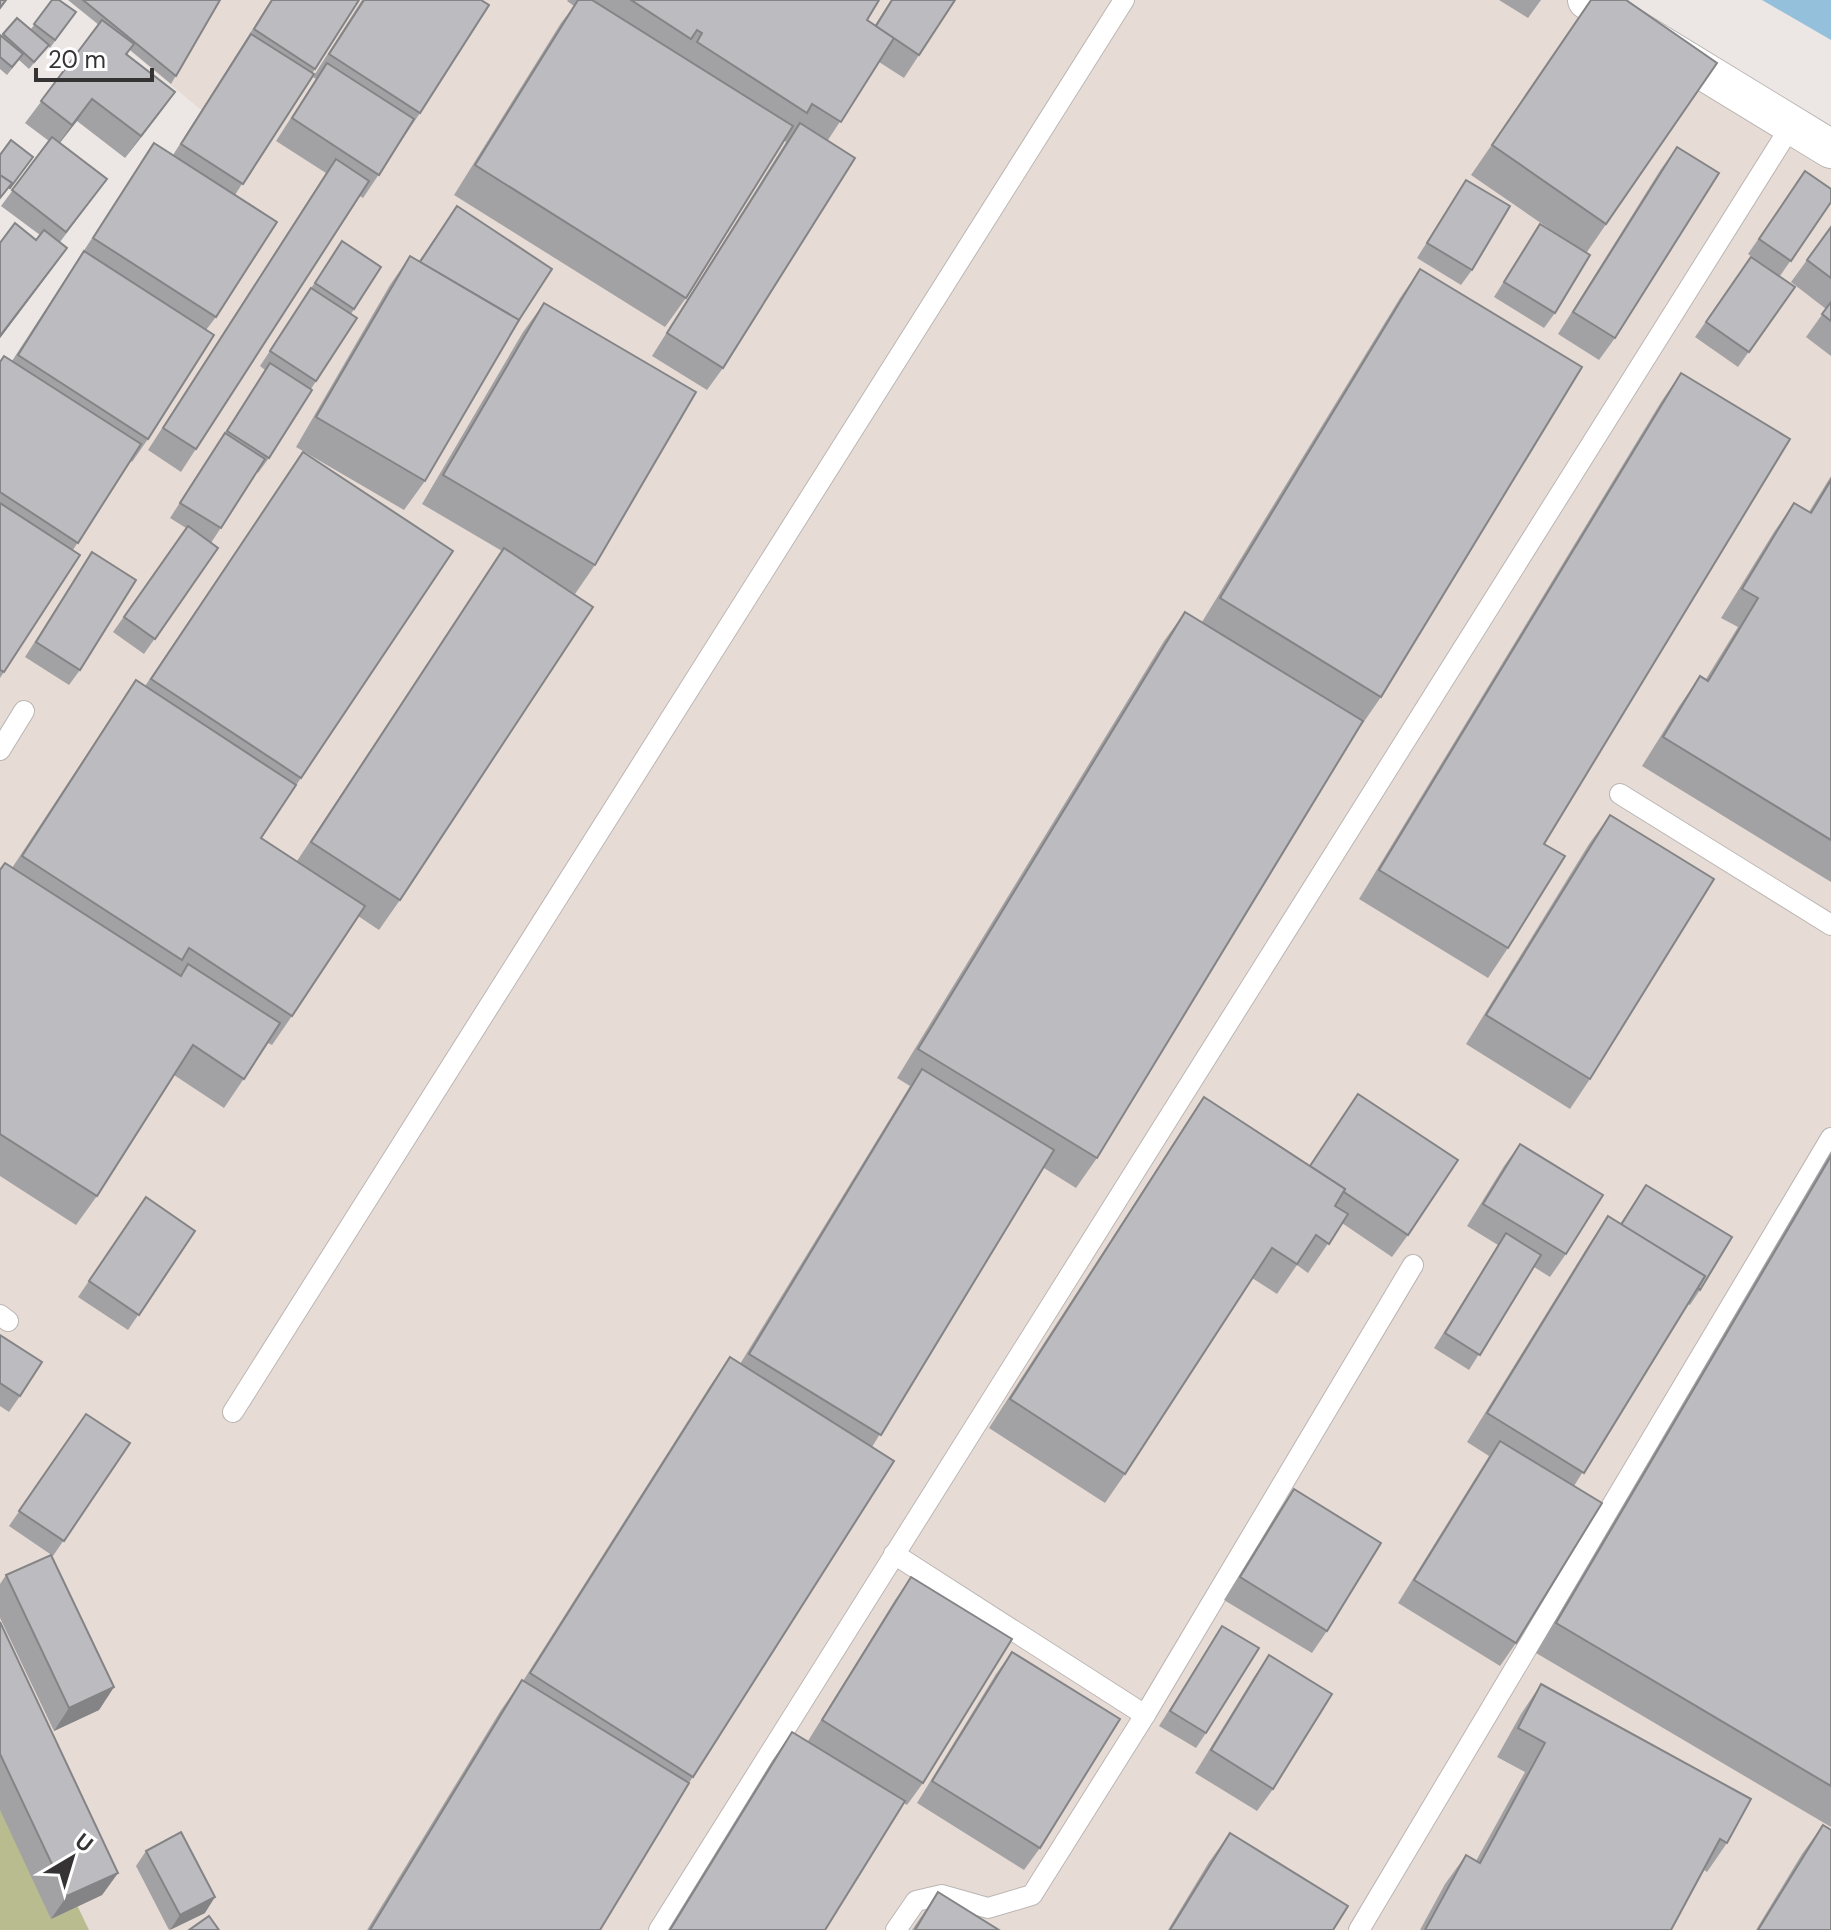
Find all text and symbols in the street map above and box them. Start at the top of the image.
scale bar [36,32,152,82]
text: 20 m [48,44,106,75]
north arrow [32,1818,112,1898]
text: U [69,1827,99,1859]

